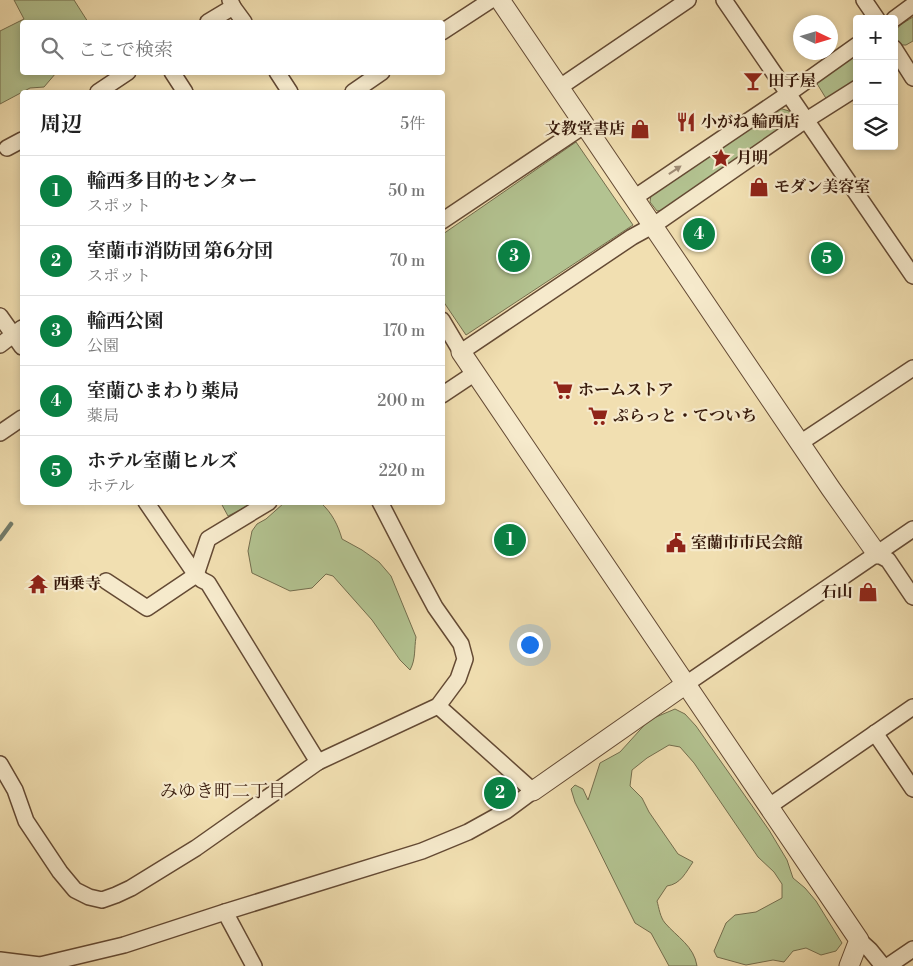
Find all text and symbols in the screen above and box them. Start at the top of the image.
north arrow [793,15,838,60]
map controls [853,15,898,150]
button: + [853,15,898,60]
search box [20,20,445,75]
icon: search [38,34,66,62]
text: ここで検索 [78,38,173,62]
button: − [853,60,898,105]
bar icon: 田子屋 [742,70,764,92]
place label: 田子屋 [768,71,816,91]
button: layers [853,105,898,150]
restaurant icon: 小がね 輪西店 [675,111,697,133]
text: 周辺 [40,112,82,138]
place label: 小がね 輪西店 [701,112,800,132]
text: 5件 [400,114,425,134]
shop icon: 文教堂書店 [629,118,651,140]
place label: 文教堂書店 [545,119,625,139]
place icon: 月明 [710,147,732,169]
place label: 月明 [736,148,768,168]
one-way arrow [668,166,682,175]
text: 輪西多目的センター [87,169,257,193]
shop icon: モダン美容室 [748,176,770,198]
place label: モダン美容室 [774,177,870,197]
text: 1 [52,181,60,201]
text: 50 m [388,181,425,201]
text: スポット [87,196,151,216]
pin: 4 [683,215,715,253]
pin: 3 [498,237,530,275]
text: 室蘭市消防団 第6分団 [87,239,273,263]
pin: 5 [811,239,843,277]
text: 2 [51,251,61,271]
text: 70 m [389,251,425,271]
text: スポット [87,266,151,286]
text: 輪西公園 [87,309,163,333]
text: 3 [51,321,61,341]
text: 170 m [383,321,425,341]
text: 公園 [87,336,119,356]
text: 室蘭ひまわり薬局 [87,379,239,403]
supermarket icon: ホームストア [552,379,574,401]
place label: ホームストア [578,380,674,400]
text: 4 [51,391,61,411]
text: 200 m [377,391,425,411]
supermarket icon: ぷらっと・てついち [587,405,609,427]
text: 薬局 [87,406,119,426]
place label: ぷらっと・てついち [613,406,757,426]
text: ホテル室蘭ヒルズ [87,449,237,473]
text: 5 [51,461,61,481]
text: 220 m [379,461,425,481]
text: ホテル [87,476,134,496]
pin: 1 [494,521,526,559]
public building icon: 室蘭市市民会館 [665,532,687,554]
place label: 室蘭市市民会館 [691,533,803,553]
temple icon: 西乗寺 [27,573,49,595]
place label: 西乗寺 [53,574,101,594]
shop icon: 石山 [857,581,879,603]
place label: 石山 [821,582,853,602]
your location [517,632,543,658]
pin: 2 [484,774,516,812]
district label: みゆき町二丁目 [160,780,286,803]

